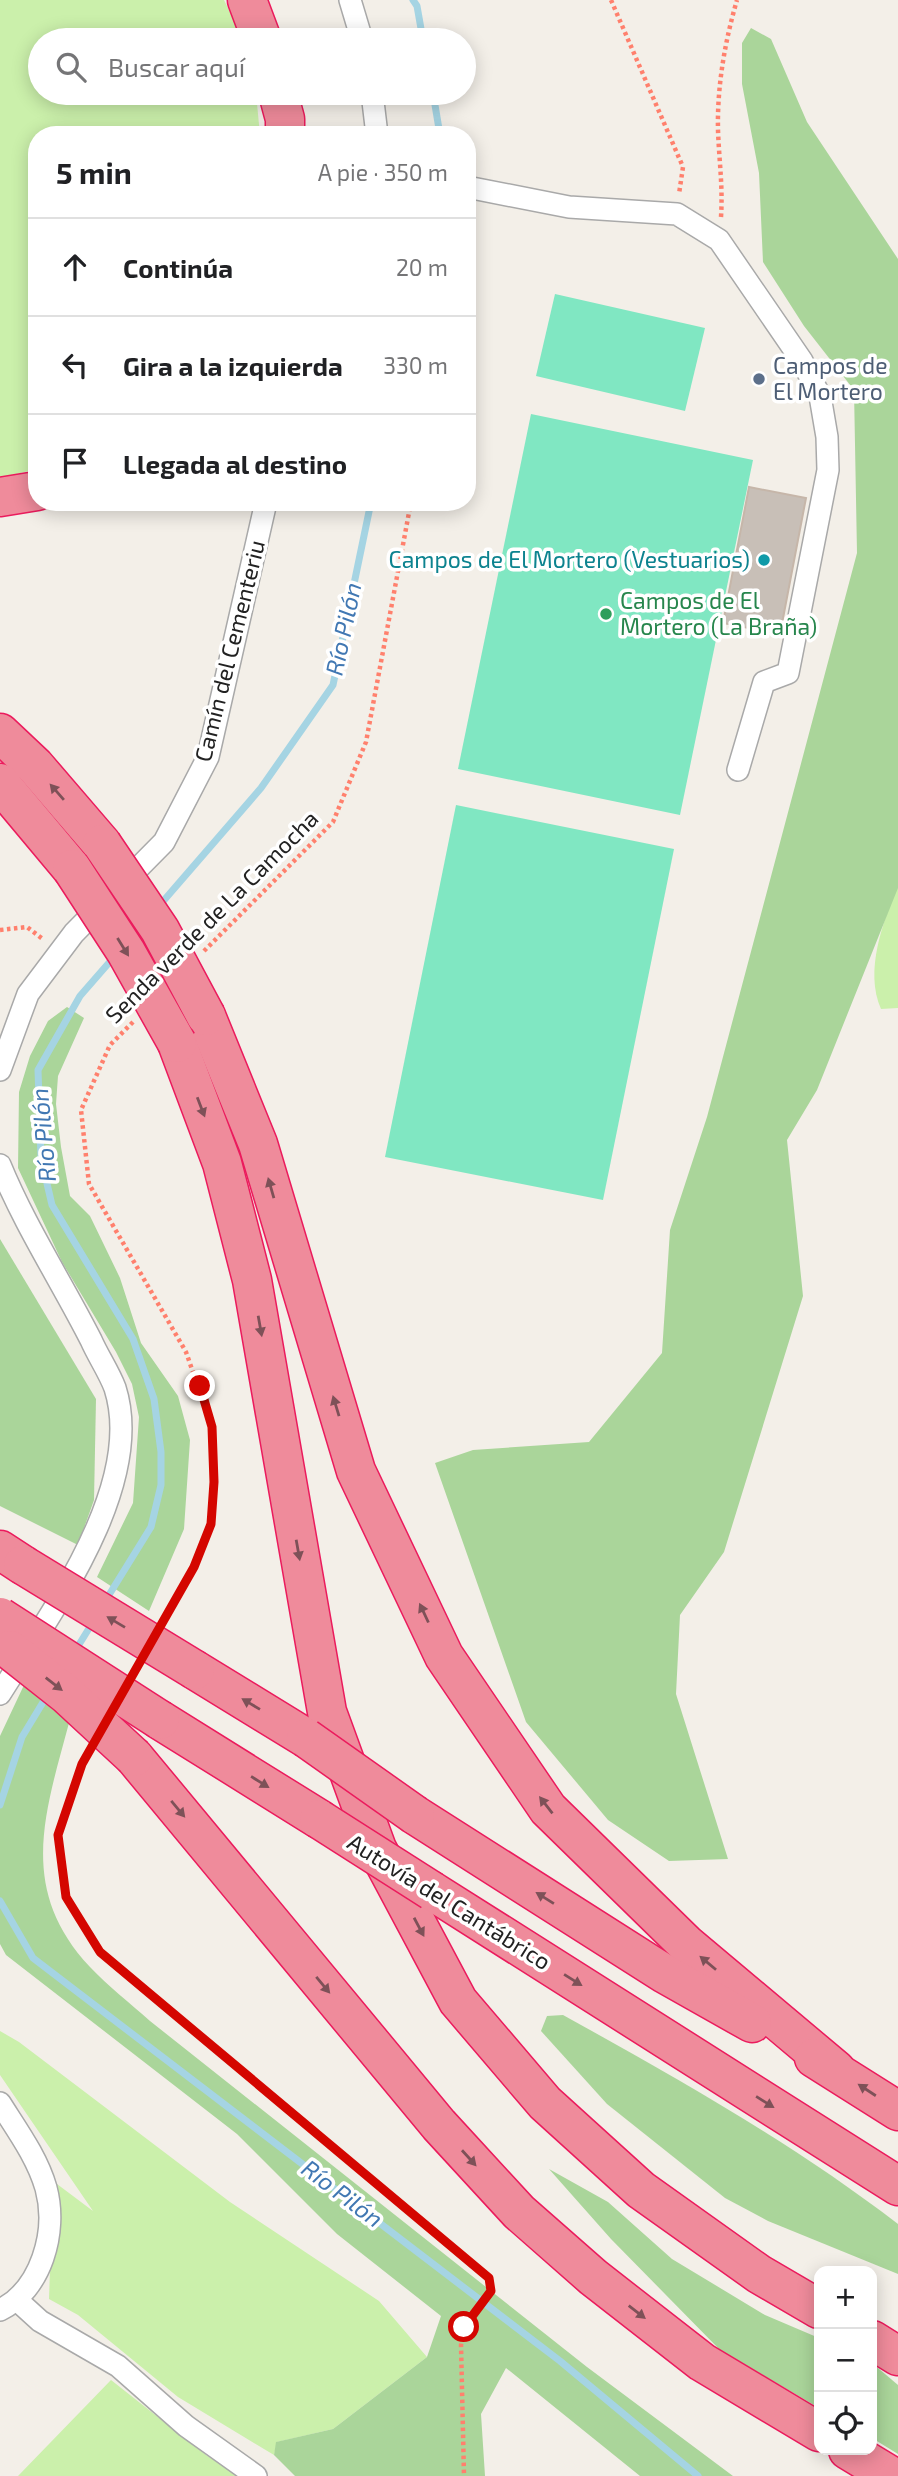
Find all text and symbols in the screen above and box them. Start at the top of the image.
search box [28,28,476,105]
icon: search [52,48,90,86]
text: Buscar aquí [108,51,245,82]
text: 5 min [56,154,132,190]
text: A pie · 350 m [318,158,448,186]
icon: ahead [56,248,94,286]
text: Continúa [123,252,233,283]
text: 20 m [396,253,448,281]
icon: left [56,346,94,384]
text: Gira a la izquierda [123,350,343,381]
text: 330 m [383,351,448,379]
place label: Campos de El Mortero [773,351,888,405]
marker: Campos de El Mortero [751,371,767,387]
icon: arrive [56,444,94,482]
text: Llegada al destino [123,448,347,479]
street label: Camín del Cementeriu [188,537,270,765]
place label: Campos de El Mortero (Vestuarios) [389,545,750,573]
marker: Campos de El Mortero (Vestuarios) [756,552,772,568]
water label: Río Pilón [319,580,366,678]
place label: Campos de El Mortero (La Braña) [620,586,817,640]
marker: Campos de El Mortero (La Braña) [598,606,614,622]
one-way arrow [49,783,65,801]
street label: Senda verde de La Camocha [99,804,324,1029]
one-way arrow [116,937,129,957]
water label: Río Pilón [24,1087,61,1183]
one-way arrow [196,1096,207,1117]
one-way arrow [265,1177,275,1198]
one-way arrow [255,1315,266,1337]
route end [184,1370,215,1401]
one-way arrow [331,1395,341,1416]
one-way arrow [293,1539,304,1561]
one-way arrow [418,1603,430,1623]
one-way arrow [107,1615,126,1628]
one-way arrow [45,1676,62,1691]
one-way arrow [241,1697,260,1710]
one-way arrow [250,1775,269,1788]
one-way arrow [538,1796,553,1814]
one-way arrow [170,1801,185,1818]
street label: Autovía del Cantábrico [343,1827,556,1975]
one-way arrow [536,1891,555,1904]
one-way arrow [413,1918,425,1937]
one-way arrow [700,1956,718,1971]
one-way arrow [563,1973,582,1986]
one-way arrow [315,1976,330,1993]
one-way arrow [857,2084,877,2097]
one-way arrow [755,2095,775,2108]
one-way arrow [461,2150,477,2167]
water label: Río Pilón [297,2153,389,2233]
map controls [814,2266,877,2455]
button: + [814,2266,877,2329]
one-way arrow [628,2304,646,2318]
route start [448,2311,479,2342]
button: − [814,2329,877,2392]
button: locate [814,2392,877,2455]

